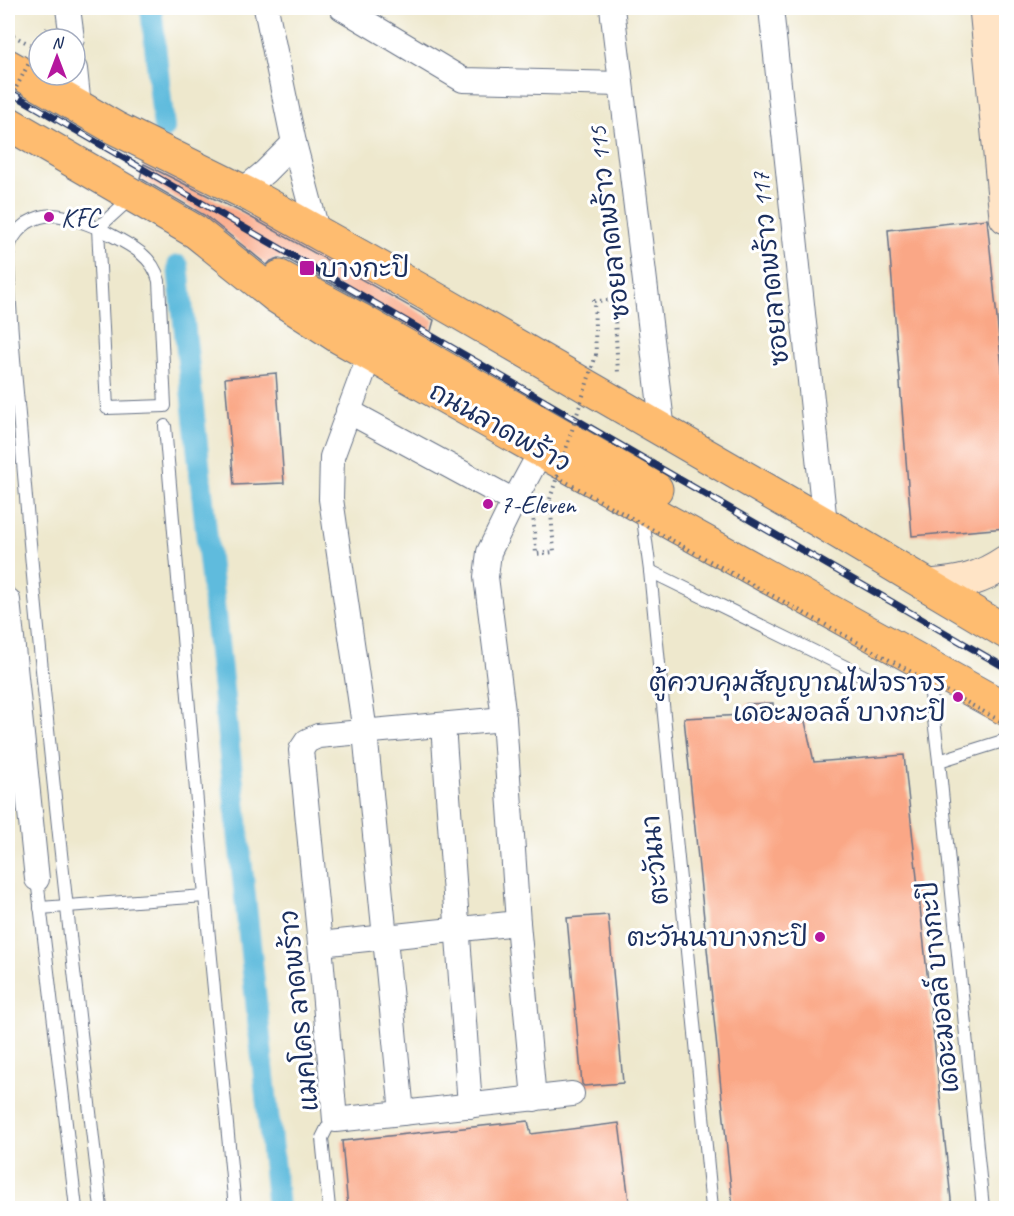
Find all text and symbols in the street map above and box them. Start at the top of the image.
north arrow [27,27,87,87]
text: N [52,33,65,53]
street label: ซอยลาดพร้าว 115 [581,123,637,321]
street label: ซอยลาดพร้าว 117 [743,169,797,367]
place label: KFC [61,201,102,234]
marker: KFC [42,210,56,224]
place label: บางกะปิ [320,252,409,285]
marker: บางกะปิ [298,259,316,277]
street label: ถนนลาดพร้าว [424,375,576,479]
place label: 7-Eleven [500,488,577,521]
marker: 7-Eleven [481,497,495,511]
place label: ตู้ควบคุมสัญญาณไฟจราจร เดอะมอลล์ บางกะปิ [649,666,946,729]
marker: ตู้ควบคุมสัญญาณไฟจราจร เดอะมอลล์ บางกะปิ [951,690,965,704]
street label: ตะวันนา [634,813,676,907]
street label: เดอะมอลล์ บางกะปิ [911,879,967,1095]
street label: แมคโคร ลาดพร้าว [272,909,326,1113]
place label: ตะวันนาบางกะปิ [627,921,808,954]
marker: ตะวันนาบางกะปิ [813,930,827,944]

